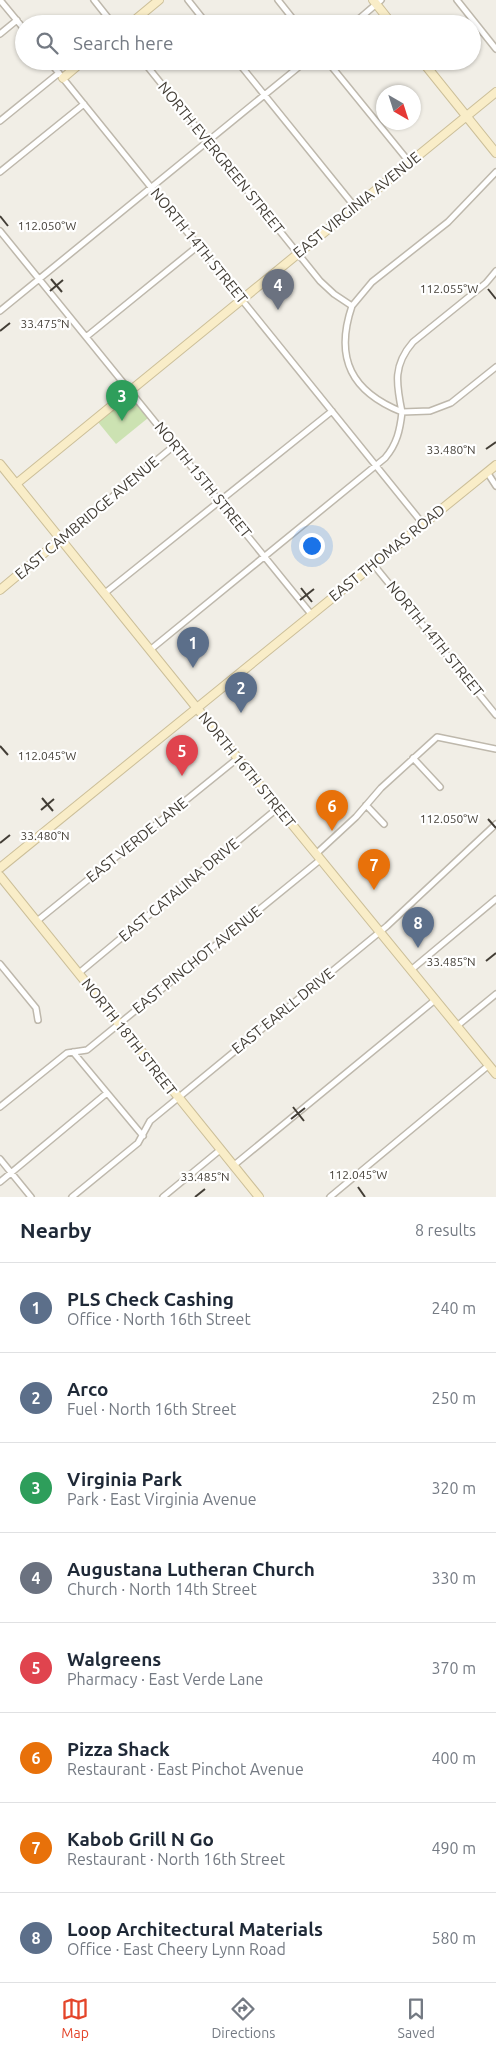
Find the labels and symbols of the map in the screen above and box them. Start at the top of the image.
street label: NORTH EVERGREEN STREET [155,78,288,238]
north arrow [376,85,421,130]
street label: EAST VIRGINIA AVENUE [290,148,424,261]
street label: NORTH 14TH STREET [148,184,252,307]
text: 112.050°W [18,219,76,232]
pin: 4 [262,269,294,310]
text: 112.055°W [420,282,478,295]
text: 33.475°N [20,317,70,330]
pin: 3 [106,380,138,421]
street label: NORTH 15TH STREET [152,418,256,541]
text: 33.480°N [426,443,476,456]
street label: EAST CAMBRIDGE AVENUE [12,453,162,583]
street label: EAST THOMAS ROAD [325,501,448,605]
your location [299,533,325,559]
street label: NORTH 14TH STREET [384,577,488,700]
pin: 1 [177,627,209,668]
pin: 2 [225,672,257,713]
street label: NORTH 16TH STREET [196,708,300,831]
pin: 5 [166,735,198,776]
text: 112.045°W [18,749,76,762]
pin: 6 [316,790,348,831]
street label: EAST VERDE LANE [83,794,191,886]
text: 112.050°W [420,812,478,825]
text: 33.480°N [20,829,70,842]
street label: EAST CATALINA DRIVE [115,835,242,945]
pin: 7 [358,849,390,890]
street label: EAST PINCHOT AVENUE [129,902,265,1017]
pin: 8 [402,907,434,948]
text: 33.485°N [426,955,476,968]
street label: EAST EARLL DRIVE [228,964,337,1057]
street label: NORTH 18TH STREET [78,975,181,1099]
text: 112.045°W [329,1168,387,1181]
text: 33.485°N [180,1170,230,1183]

